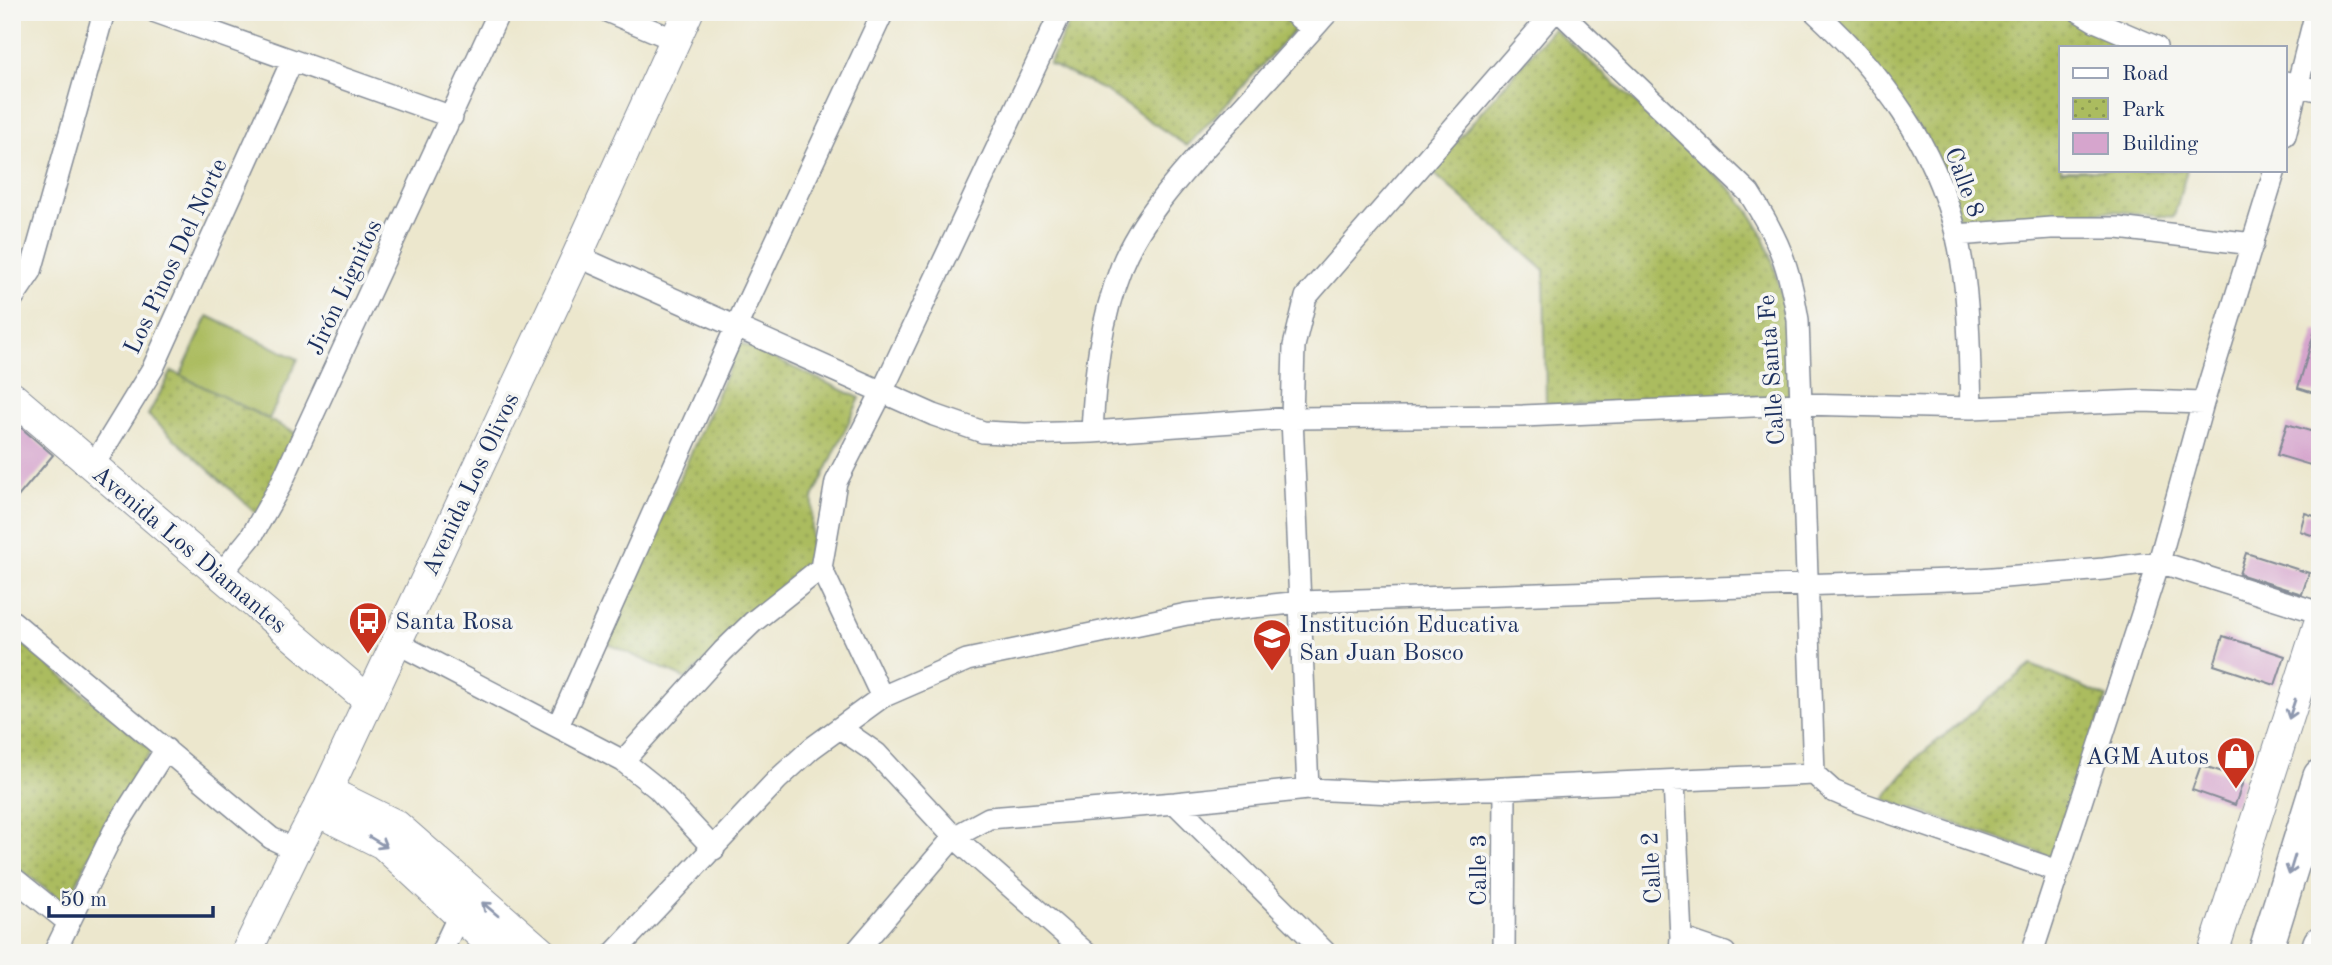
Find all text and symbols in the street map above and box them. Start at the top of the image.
legend [2059,46,2286,172]
text: Road [2122,64,2169,85]
text: Park [2122,100,2165,121]
text: Building [2122,134,2199,155]
street label: Calle 8 [1939,144,1987,221]
street label: Los Pinos Del Norte [121,155,233,358]
street label: Jirón Lignitos [304,216,388,359]
street label: Calle Santa Fe [1756,294,1790,446]
street label: Avenida Los Olivos [419,390,525,580]
street label: Avenida Los Diamantes [87,462,291,639]
bus stop icon: Santa Rosa [347,600,389,655]
place label: Santa Rosa [395,611,513,635]
place label: Institución Educativa San Juan Bosco [1299,614,1520,666]
school or university icon: Institución Educativa San Juan Bosco [1251,617,1293,672]
one-way arrow [2284,698,2297,720]
shop icon: AGM Autos [2215,735,2257,790]
place label: AGM Autos [2086,746,2209,770]
street label: Calle 2 [1639,831,1667,905]
street label: Calle 3 [1468,834,1492,906]
one-way arrow [367,836,387,850]
one-way arrow [2285,853,2298,875]
scale bar [49,874,214,918]
text: 50 m [60,890,107,911]
one-way arrow [482,901,500,916]

